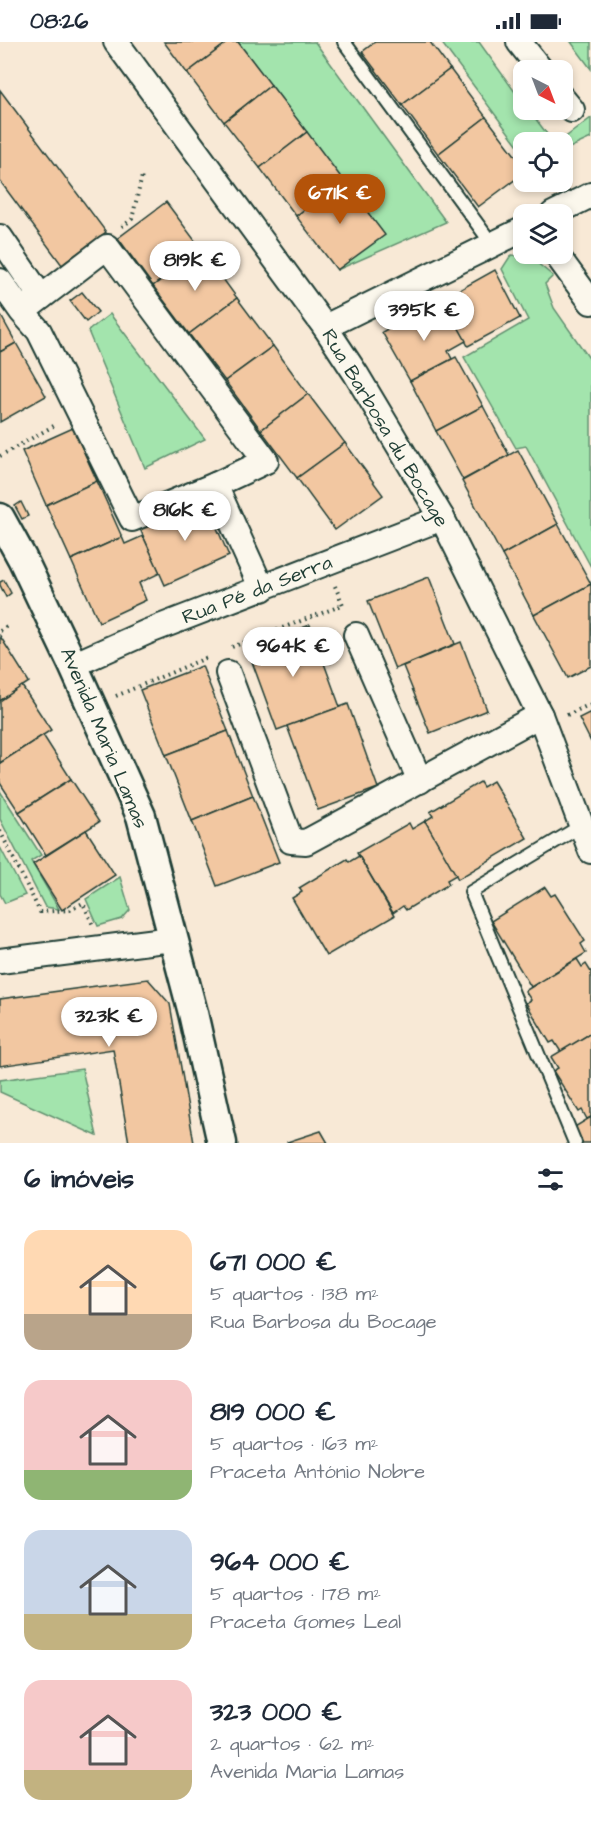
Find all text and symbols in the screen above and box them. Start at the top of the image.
text: 08:26 [30,6,88,37]
north arrow [513,60,573,120]
map controls [513,60,573,264]
button: locate [513,132,573,192]
pin: 671K € [291,174,389,225]
text: 671K € [308,179,372,207]
button: layers [513,204,573,264]
pin: 819K € [146,241,244,292]
text: 819K € [164,246,226,274]
pin: 395K € [375,291,473,342]
text: 395K € [388,296,460,324]
street label: Rua Barbosa du Bocage [314,324,455,533]
pin: 816K € [136,491,234,542]
text: 816K € [153,496,217,524]
street label: Rua Pé da Serra [178,549,336,631]
pin: 964K € [244,627,342,678]
text: 964K € [256,632,330,660]
street label: Avenida Maria Lamas [53,643,155,833]
pin: 323K € [60,997,158,1048]
text: 323K € [75,1002,143,1030]
text: 6 imóveis [24,1161,134,1197]
icon: filters [534,1163,567,1196]
text: 671 000 € [210,1244,336,1280]
icon: home [72,1254,144,1326]
text: 5 quartos · 138 m² [210,1280,379,1308]
text: Rua Barbosa du Bocage [210,1308,437,1336]
text: 819 000 € [210,1394,336,1430]
icon: home [72,1404,144,1476]
text: 5 quartos · 163 m² [210,1430,378,1458]
text: Praceta António Nobre [210,1458,425,1486]
text: 964 000 € [210,1544,350,1580]
icon: home [72,1554,144,1626]
text: 5 quartos · 178 m² [210,1580,381,1608]
text: Praceta Gomes Leal [210,1608,401,1636]
text: 323 000 € [210,1694,342,1730]
icon: home [72,1704,144,1776]
text: 2 quartos · 62 m² [210,1730,374,1758]
text: Avenida Maria Lamas [210,1758,404,1786]

